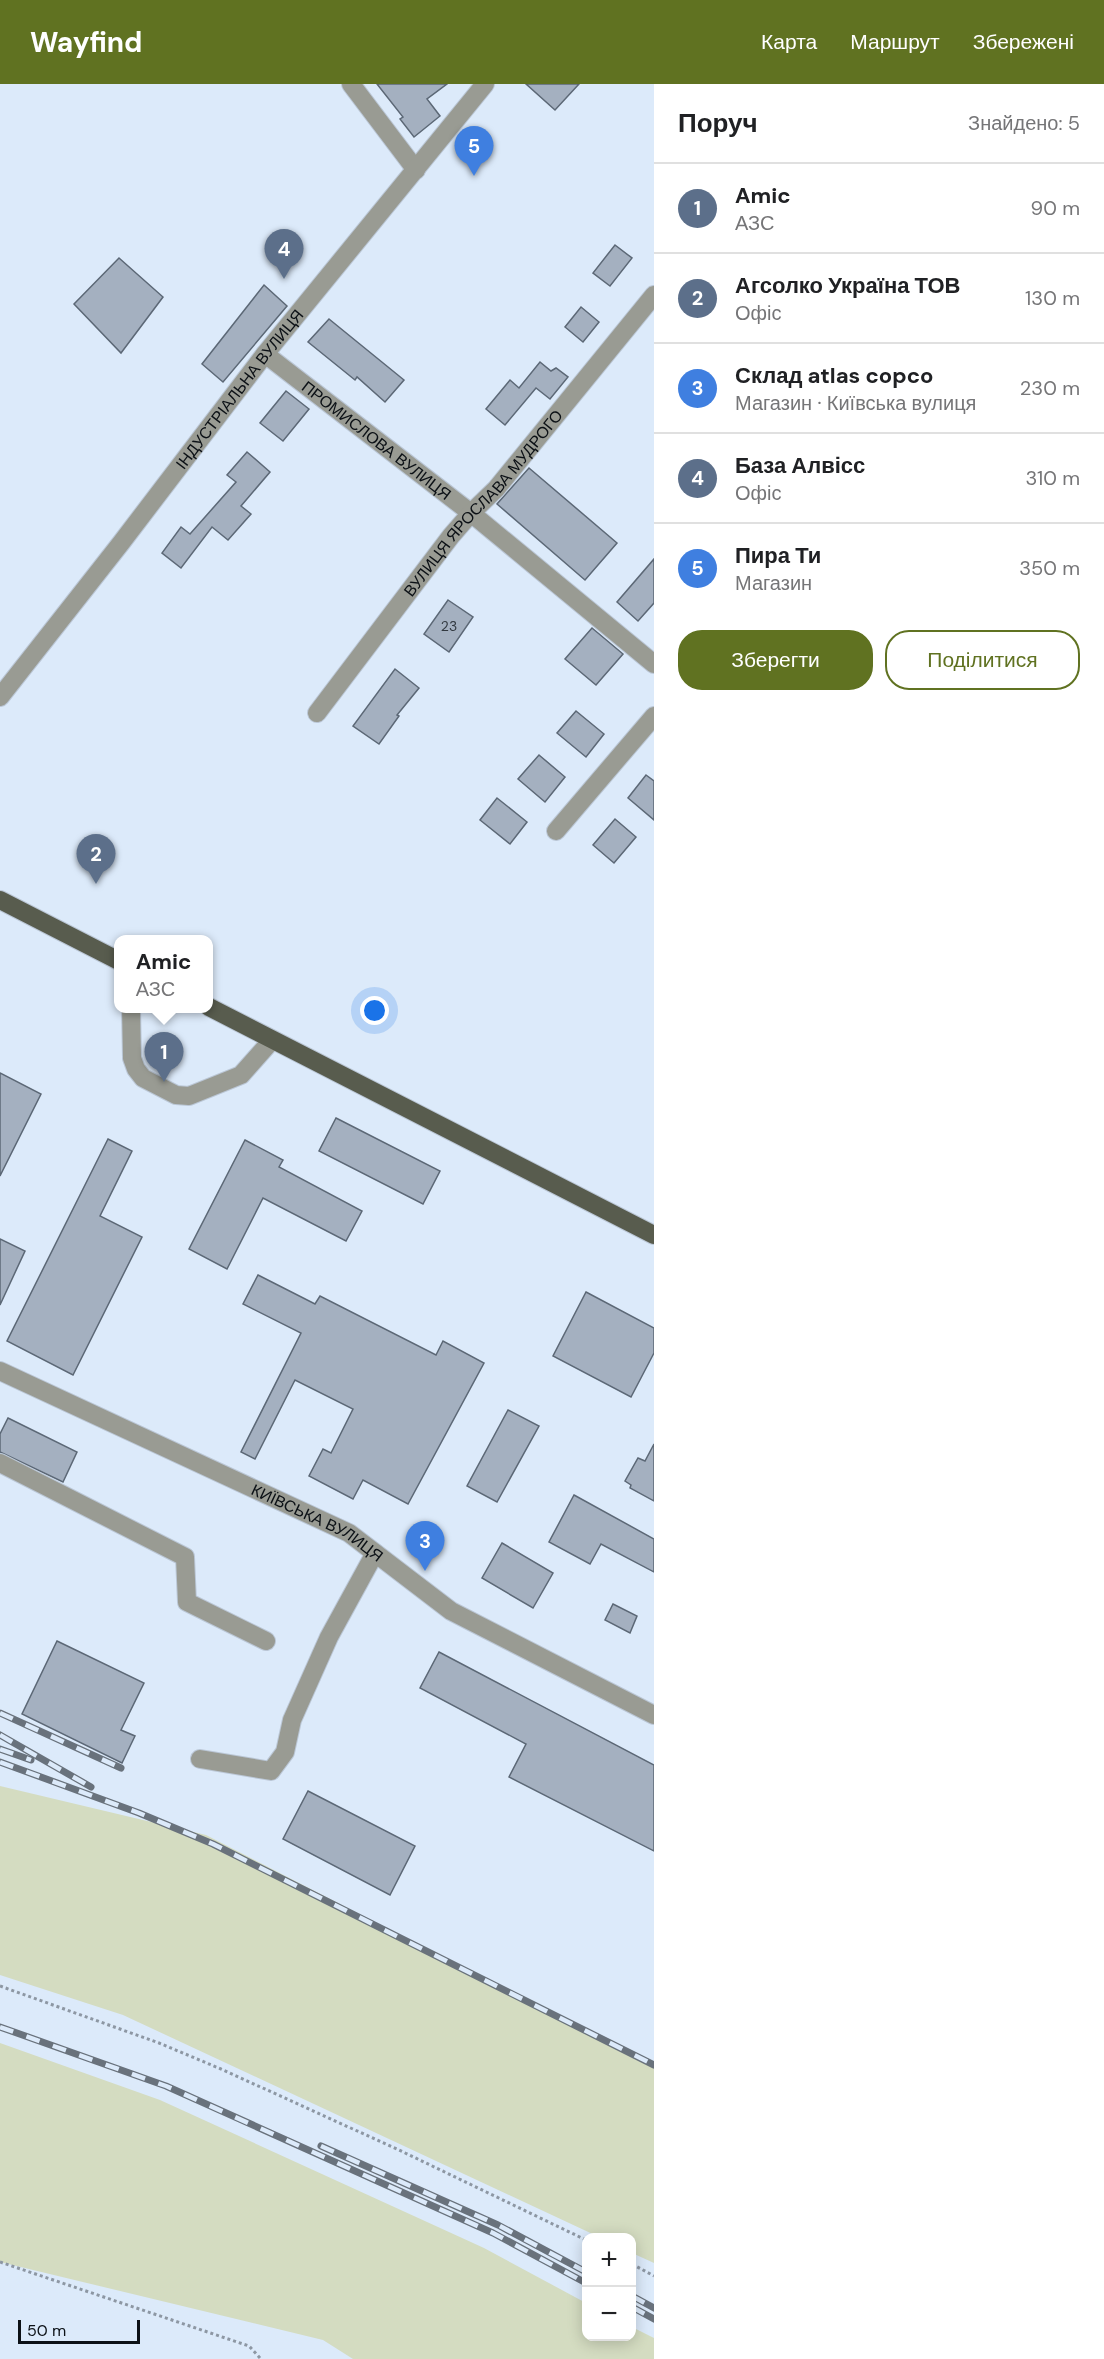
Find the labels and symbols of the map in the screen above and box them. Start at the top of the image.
pin: 5 [454,126,494,176]
pin: 4 [264,230,304,279]
street label: ІНДУСТРІАЛЬНА ВУЛИЦЯ [171,305,308,474]
street label: ПРОМИСЛОВА ВУЛИЦЯ [297,376,455,505]
street label: ВУЛИЦЯ ЯРОСЛАВА МУДРОГО [399,405,567,601]
house number: 23 [441,617,457,635]
pin: 2 [76,834,116,884]
your location [360,996,389,1025]
pin: 1 [144,1032,184,1082]
street label: КИЇВСЬКА ВУЛИЦЯ [248,1479,387,1566]
pin: 3 [406,1522,444,1571]
scale bar [18,2317,140,2344]

